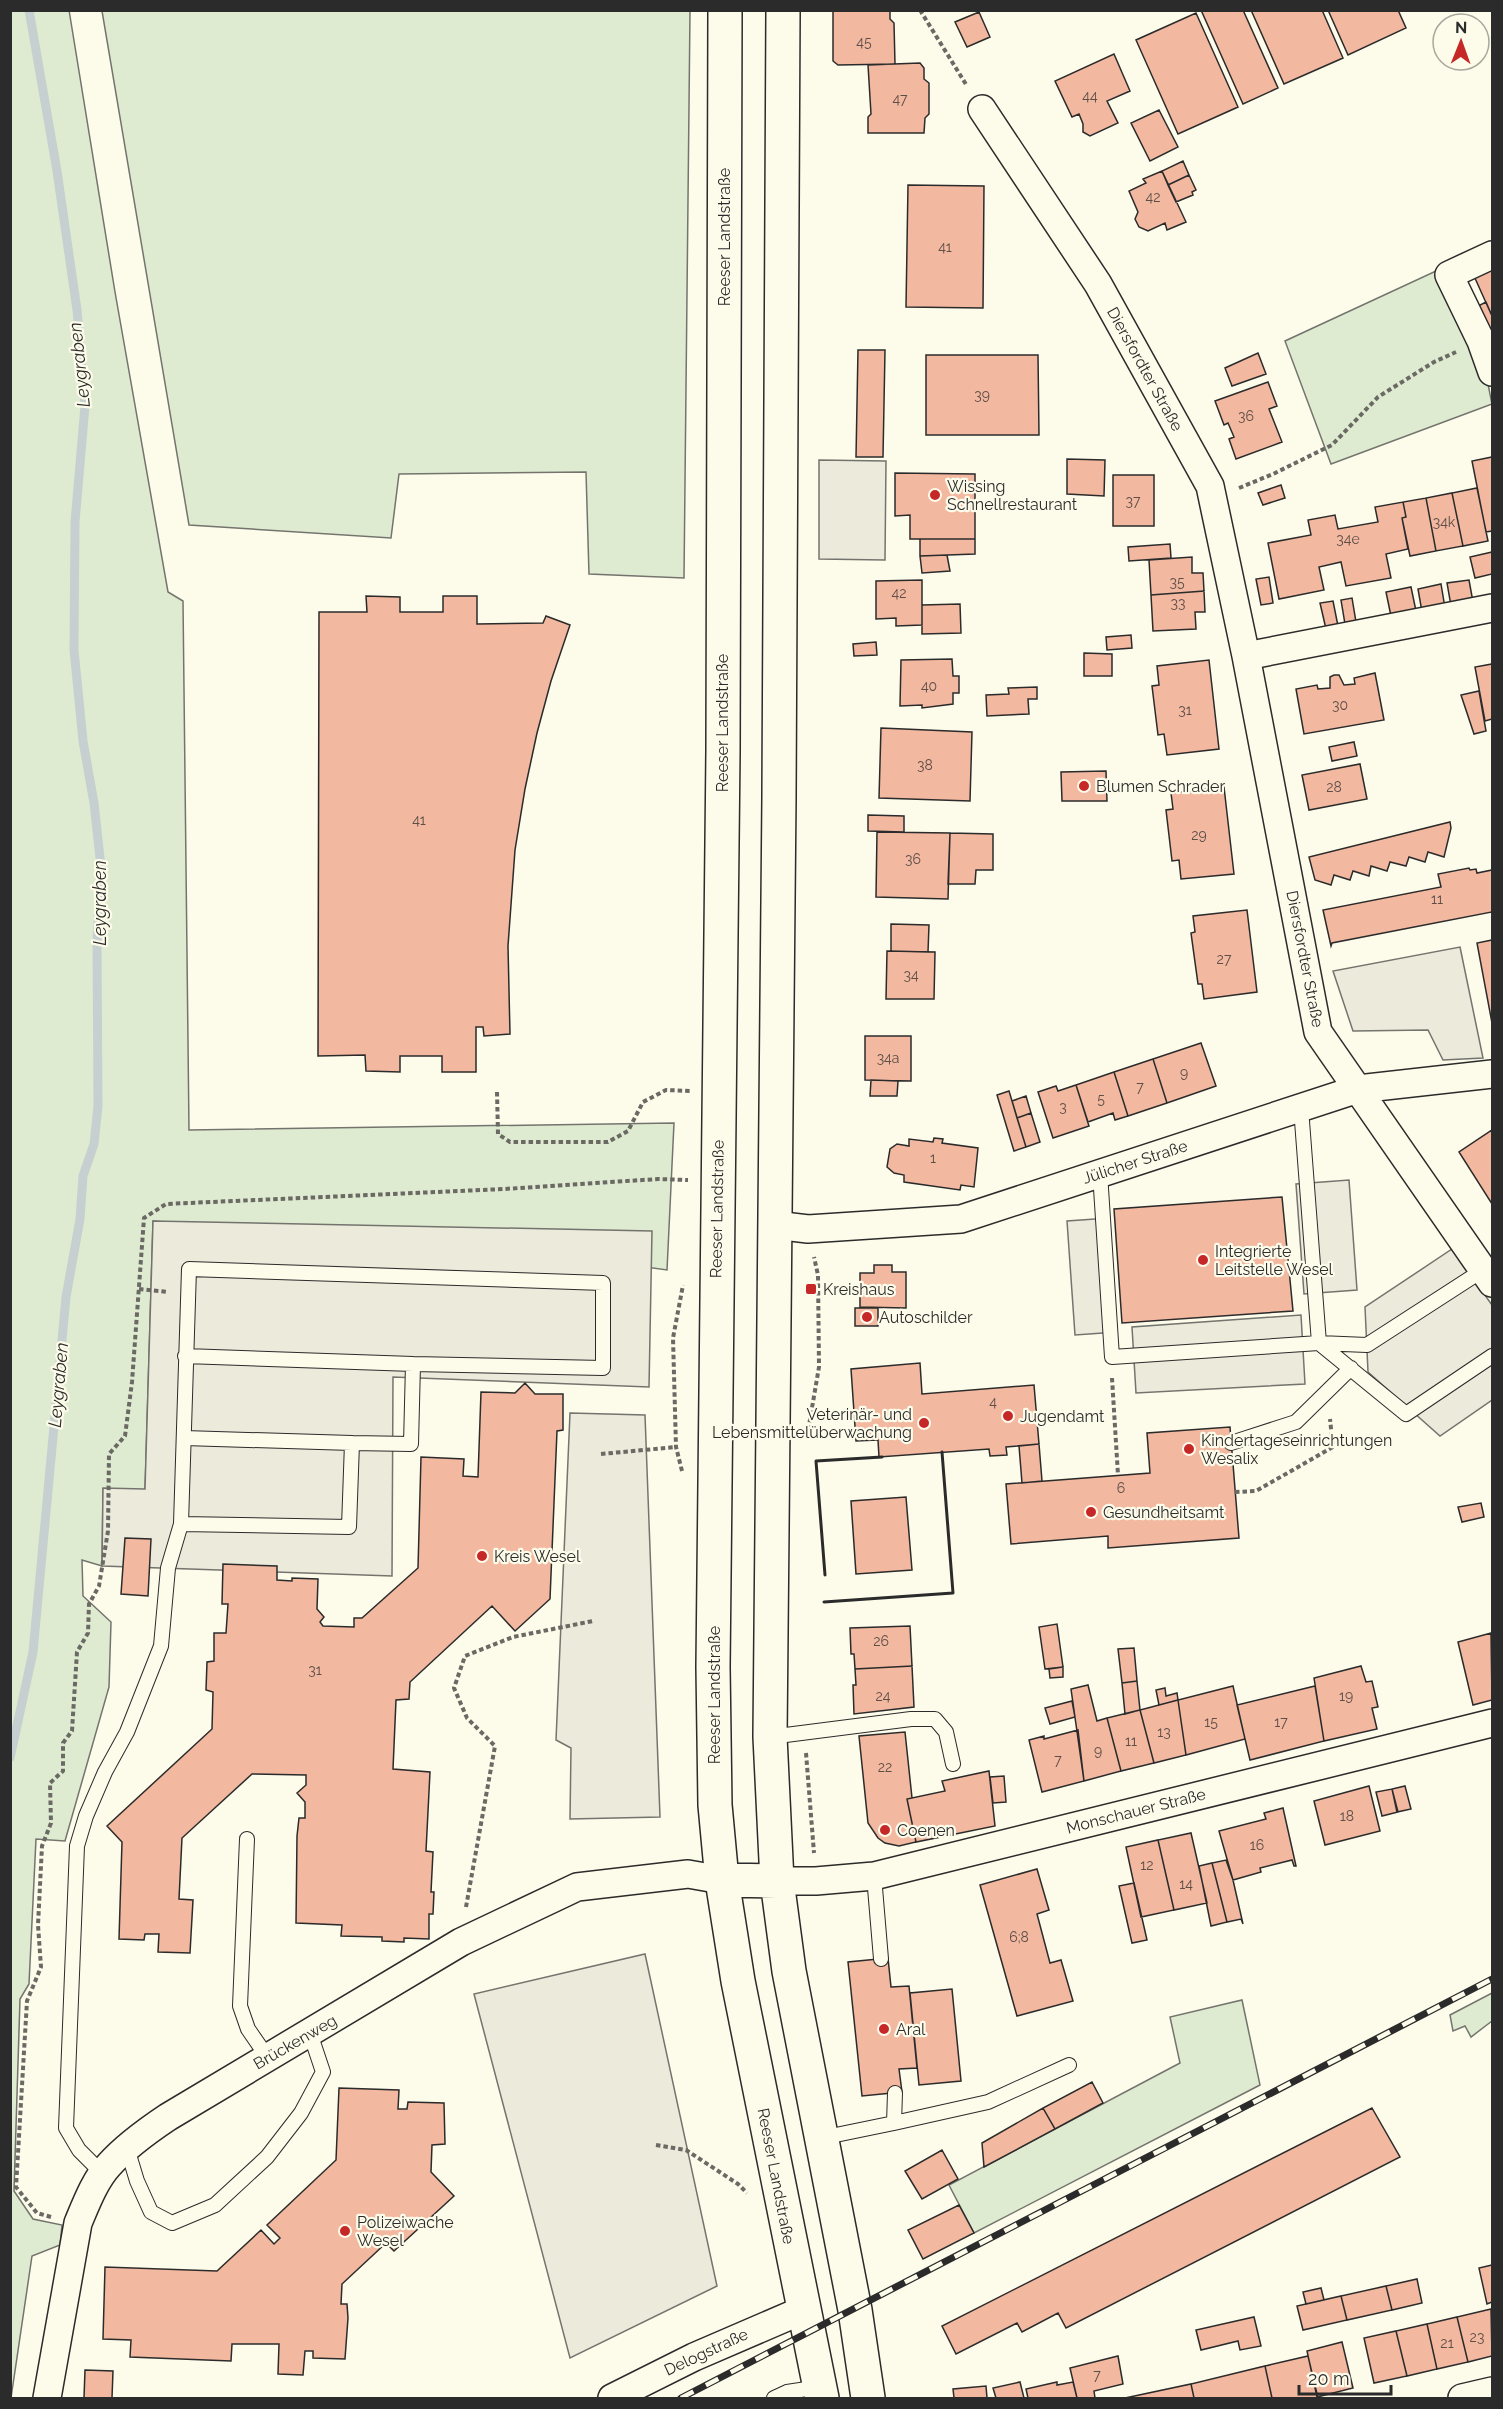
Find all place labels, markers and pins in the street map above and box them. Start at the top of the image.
place label: Wissing Schnellrestaurant [947,477,1078,514]
marker: Wissing Schnellrestaurant [928,488,942,502]
place label: Blumen Schrader [1096,777,1225,796]
marker: Blumen Schrader [1077,779,1091,793]
place label: Integrierte Leitstelle Wesel [1215,1242,1334,1279]
marker: Integrierte Leitstelle Wesel [1196,1253,1210,1267]
place label: Kreishaus [823,1280,895,1299]
marker: Kreishaus [804,1282,818,1296]
place label: Autoschilder [879,1308,973,1327]
marker: Autoschilder [860,1310,874,1324]
place label: Veterinär- und Lebensmittelüberwachung [712,1405,912,1442]
place label: Jugendamt [1020,1407,1105,1426]
marker: Jugendamt [1001,1409,1015,1423]
marker: Veterinär- und Lebensmittelüberwachung [917,1416,931,1430]
place label: Kindertageseinrichtungen Wesalix [1201,1431,1392,1468]
marker: Kindertageseinrichtungen Wesalix [1182,1442,1196,1456]
place label: Gesundheitsamt [1103,1503,1225,1522]
marker: Gesundheitsamt [1084,1505,1098,1519]
place label: Kreis Wesel [494,1547,581,1566]
marker: Kreis Wesel [475,1549,489,1563]
place label: Coenen [897,1821,955,1840]
marker: Coenen [878,1823,892,1837]
place label: Aral [896,2020,926,2039]
marker: Aral [877,2022,891,2036]
place label: Polizeiwache Wesel [357,2213,454,2250]
marker: Polizeiwache Wesel [338,2224,352,2238]

